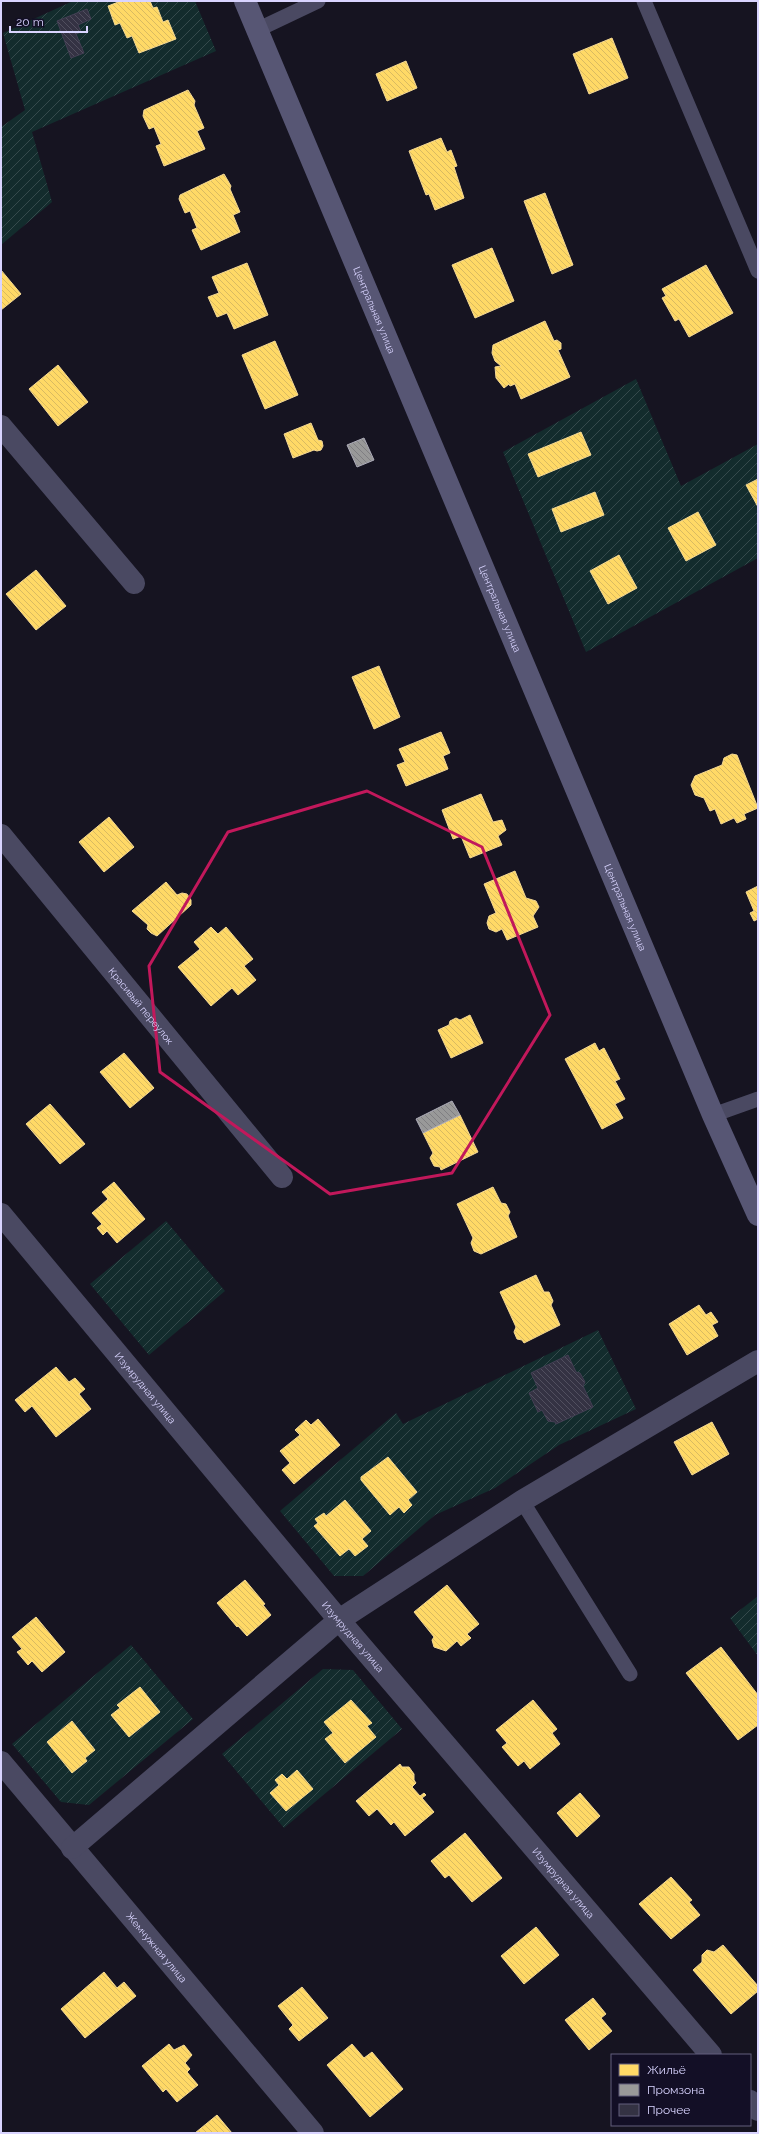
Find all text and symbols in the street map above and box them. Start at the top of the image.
scale bar [10,8,87,34]
text: 20 m [16,15,44,29]
street label: Центральная улица [351,265,397,355]
street label: Центральная улица [477,564,523,654]
street label: Центральная улица [602,862,648,953]
street label: Красивый переулок [106,966,176,1047]
street label: Изумрудная улица [113,1350,178,1426]
street label: Изумрудная улица [320,1599,386,1674]
street label: Изумрудная улица [530,1846,596,1920]
street label: Жемчужная улица [124,1910,189,1985]
legend [611,2054,751,2126]
text: Жильё [647,2063,686,2077]
text: Промзона [647,2083,705,2097]
text: Прочее [647,2103,690,2117]

